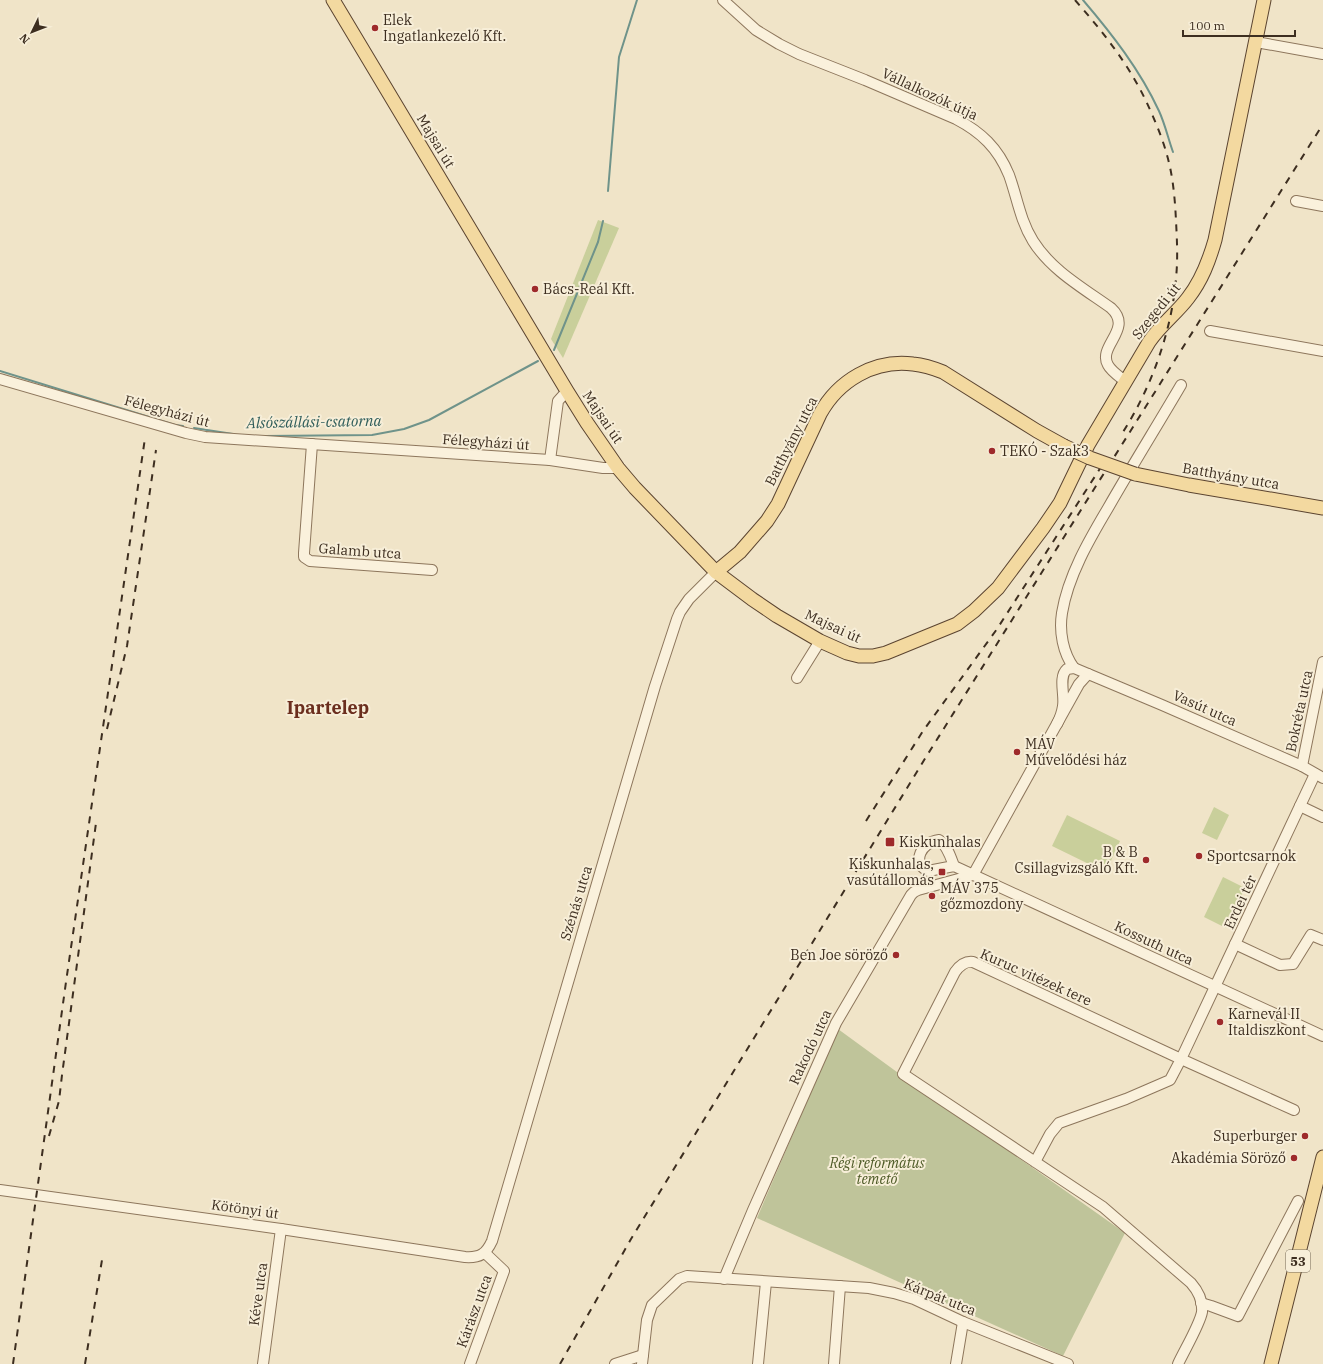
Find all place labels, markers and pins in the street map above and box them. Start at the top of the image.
place label: Elek Ingatlankezelő Kft. [383,11,506,45]
marker: Elek Ingatlankezelő Kft. [370,23,380,33]
place label: Bács-Reál Kft. [543,280,635,298]
marker: Bács-Reál Kft. [530,284,540,294]
place label: TEKÓ - Szak3 [1000,441,1089,460]
marker: TEKÓ - Szak3 [987,446,997,456]
place label: MÁV Művelődési ház [1025,734,1127,769]
marker: MÁV Művelődési ház [1012,747,1022,757]
place label: Kiskunhalas [899,833,981,851]
marker: Kiskunhalas [884,836,896,848]
place label: B & B Csillagvizsgáló Kft. [1014,843,1138,877]
place label: Sportcsarnok [1207,847,1297,865]
marker: Sportcsarnok [1194,851,1204,861]
place label: Kiskunhalas, vasútállomás [847,855,934,889]
marker: B & B Csillagvizsgáló Kft. [1141,855,1151,865]
marker: Kiskunhalas, vasútállomás [937,867,947,877]
place label: MÁV 375 gőzmozdony [940,878,1024,913]
marker: MÁV 375 gőzmozdony [927,891,937,901]
place label: Ben Joe söröző [790,946,888,964]
marker: Ben Joe söröző [891,950,901,960]
place label: Karnevál II Italdiszkont [1228,1005,1306,1039]
marker: Karnevál II Italdiszkont [1215,1017,1225,1027]
place label: Superburger [1213,1127,1298,1145]
marker: Superburger [1300,1131,1310,1141]
place label: Akadémia Söröző [1171,1149,1286,1167]
marker: Akadémia Söröző [1289,1153,1299,1163]

